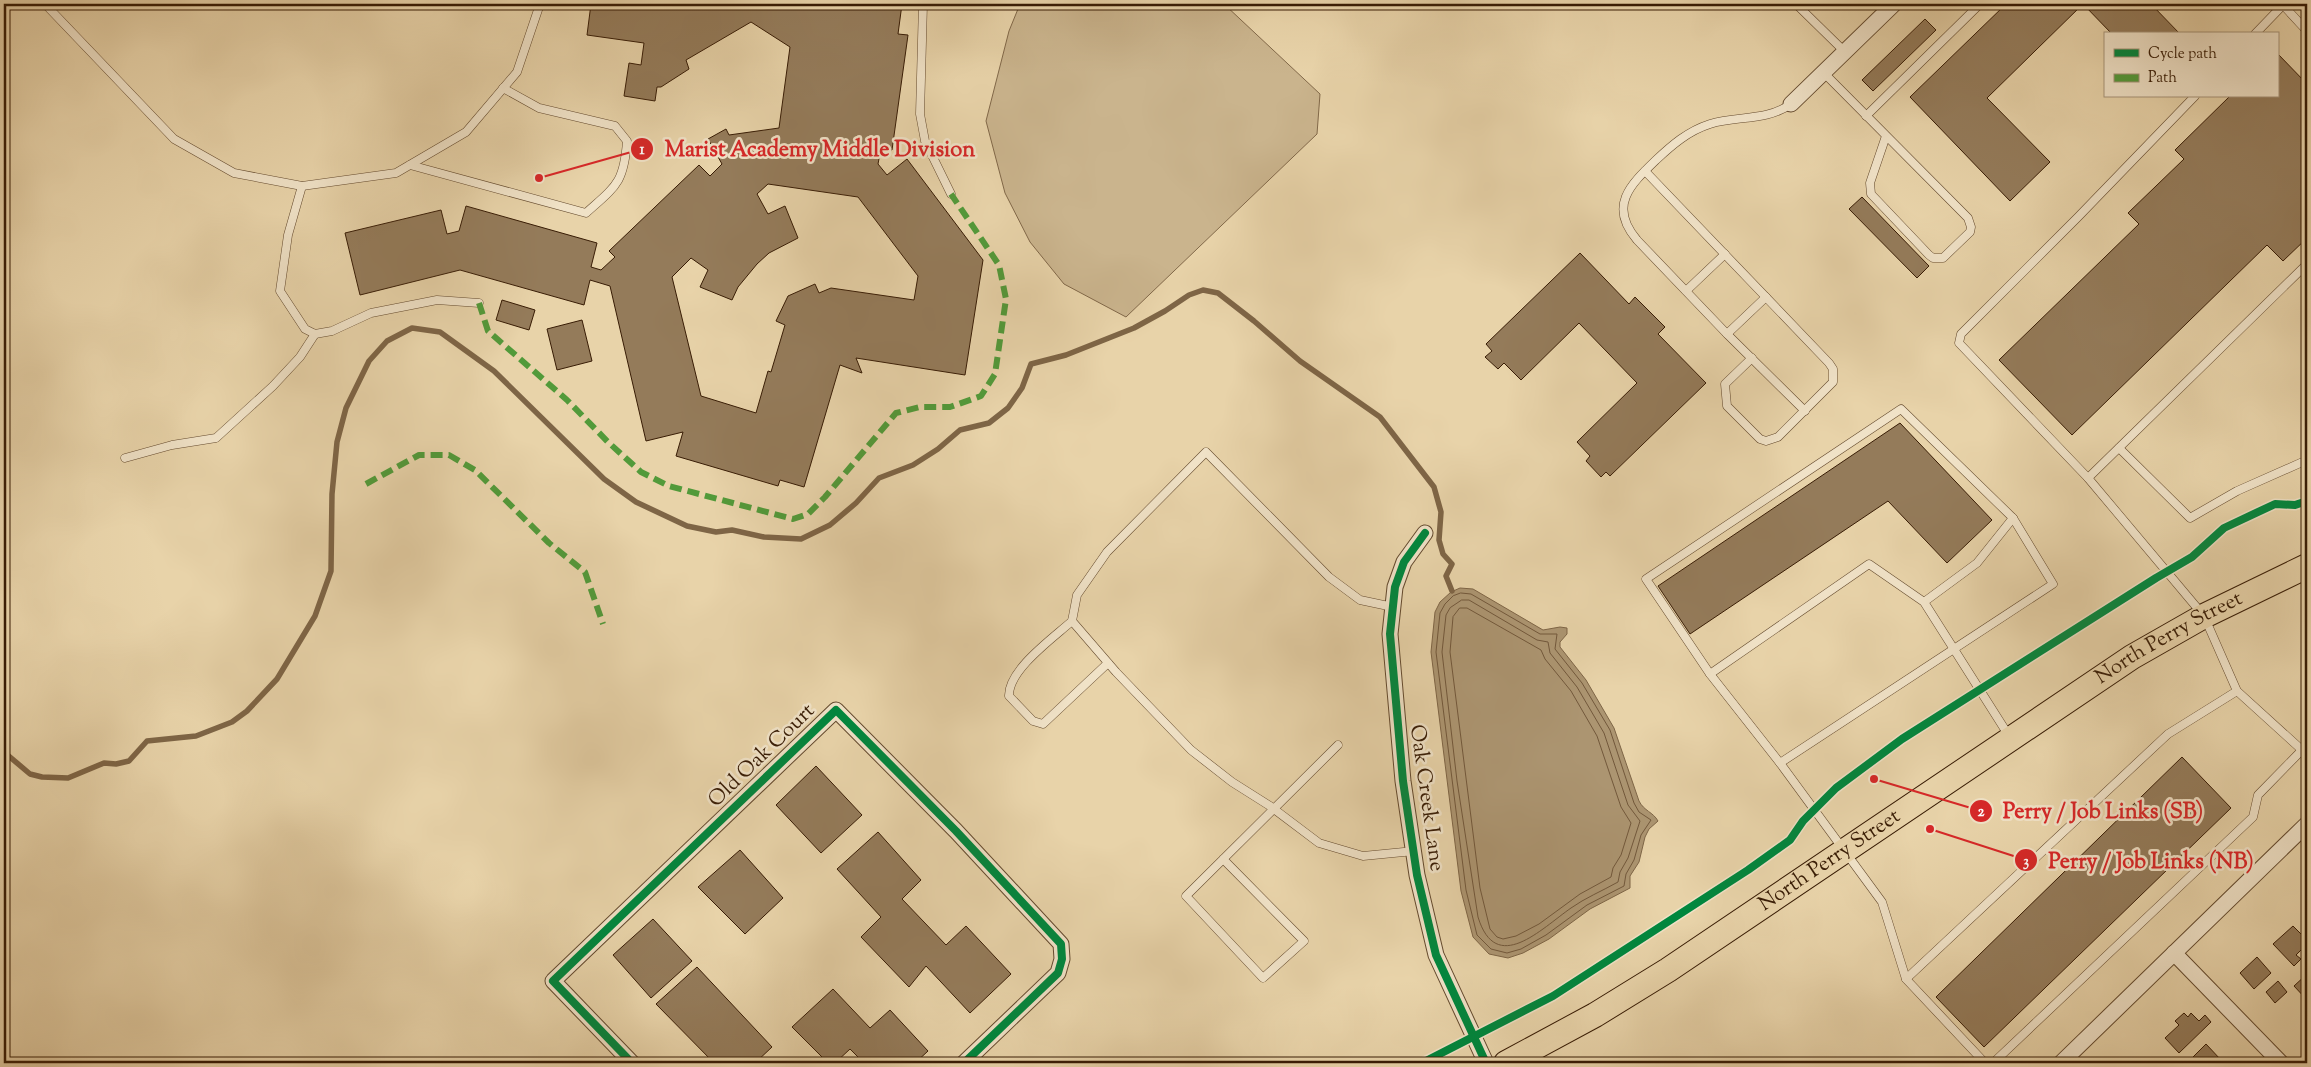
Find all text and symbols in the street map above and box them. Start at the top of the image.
legend [2104,32,2278,98]
text: Cycle path [2148,44,2217,65]
text: Path [2148,68,2177,89]
callout: Marist Academy Middle Division [630,130,985,167]
text: Marist Academy Middle Division [665,135,975,167]
text: 1 [639,140,645,161]
street label: North Perry Street [2089,584,2248,693]
street label: Old Oak Court [702,697,822,815]
street label: Oak Creek Lane [1401,723,1451,873]
callout: Perry / Job Links (SB) [1968,792,2214,829]
text: Perry / Job Links (SB) [2003,797,2203,829]
street label: North Perry Street [1753,802,1907,920]
text: 2 [1977,802,1985,823]
callout: Perry / Job Links (NB) [2013,842,2264,879]
text: Perry / Job Links (NB) [2048,847,2254,879]
text: 3 [2023,852,2029,873]

